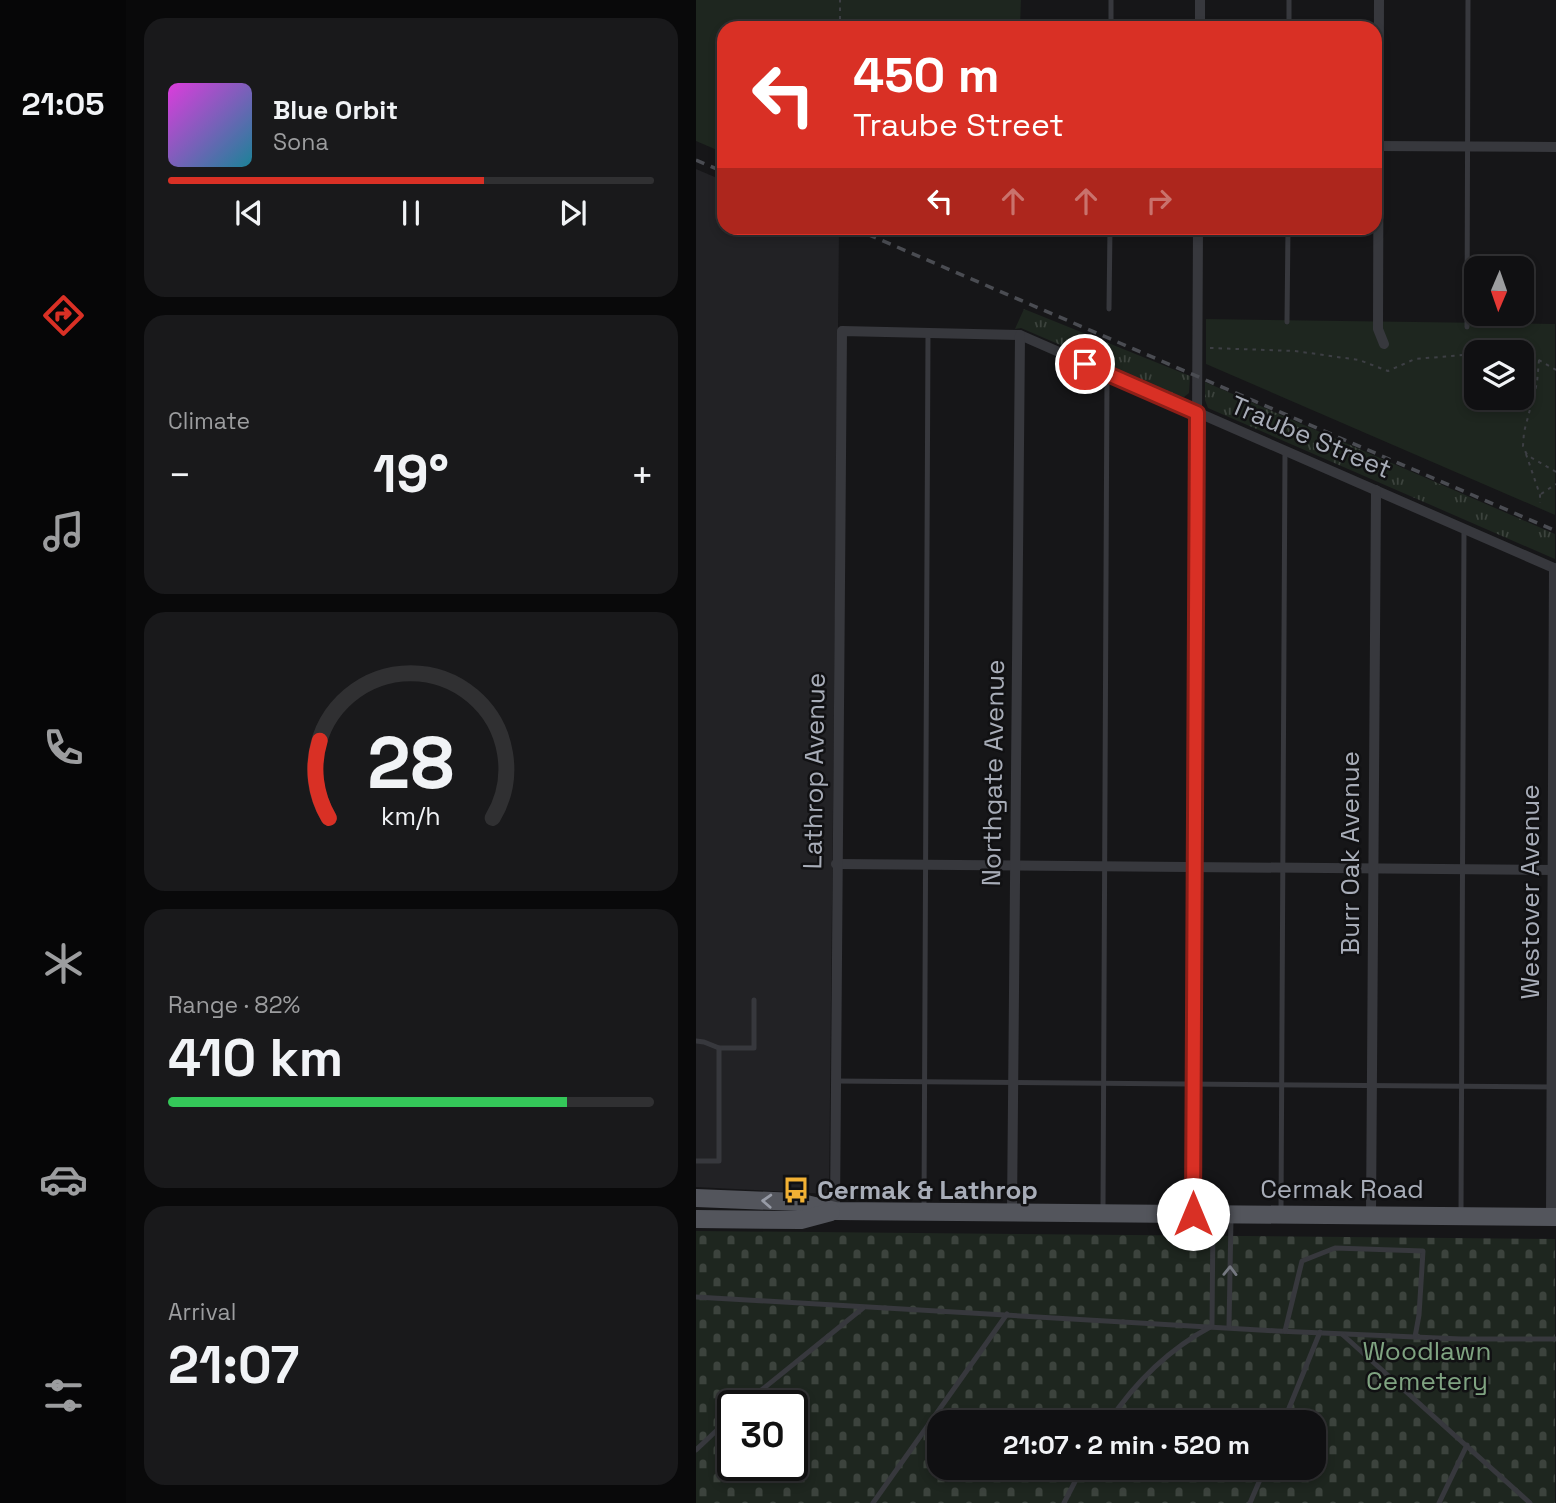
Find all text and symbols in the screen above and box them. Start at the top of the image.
text: 450 m [853,44,1000,106]
icon: left [738,49,829,140]
text: 21:05 [22,84,104,124]
text: Blue Orbit [273,93,398,127]
text: Traube Street [853,105,1064,145]
text: Sona [273,127,329,157]
icon: left [921,182,959,220]
icon: ahead [994,182,1032,220]
icon: ahead [1067,182,1105,220]
icon: right [1140,182,1178,220]
icon: previous [230,194,268,232]
icon: pause [392,194,430,232]
icon: next [554,194,592,232]
north arrow [1464,256,1534,326]
map controls [1464,256,1534,410]
icon: directions [39,291,88,340]
pin [1055,334,1115,394]
button: layers [1464,340,1534,410]
icon: arrive [1066,345,1104,383]
street label: Traube Street [1225,388,1397,486]
text: Climate [168,406,250,436]
text: 19° [373,441,449,507]
text: − [168,451,192,499]
text: + [630,451,654,499]
icon: music [39,507,88,556]
street label: Northgate Avenue [974,659,1012,887]
street label: Lathrop Avenue [795,672,833,870]
text: 28 [368,716,454,809]
icon: phone [39,723,88,772]
street label: Burr Oak Avenue [1333,751,1367,955]
street label: Westover Avenue [1513,784,1547,1000]
text: km/h [381,799,441,831]
icon: climate [39,939,88,988]
text: Range · 82% [168,990,300,1020]
text: 410 km [168,1025,343,1091]
icon: car [39,1155,88,1204]
street label: Cermak Road [1260,1172,1424,1206]
place label: Cermak & Lathrop [817,1173,1038,1207]
bus stop icon: Cermak & Lathrop [781,1175,811,1205]
position arrow [1156,1177,1230,1251]
one-way arrow [762,1194,773,1209]
one-way arrow [1222,1265,1237,1276]
text: Arrival [168,1297,236,1327]
text: 21:07 [168,1332,299,1398]
park label: Woodlawn Cemetery [1362,1334,1492,1398]
icon: filters [39,1371,88,1420]
speed limit sign: 30 [717,1390,808,1481]
text: 21:07 · 2 min · 520 m [1003,1428,1250,1462]

